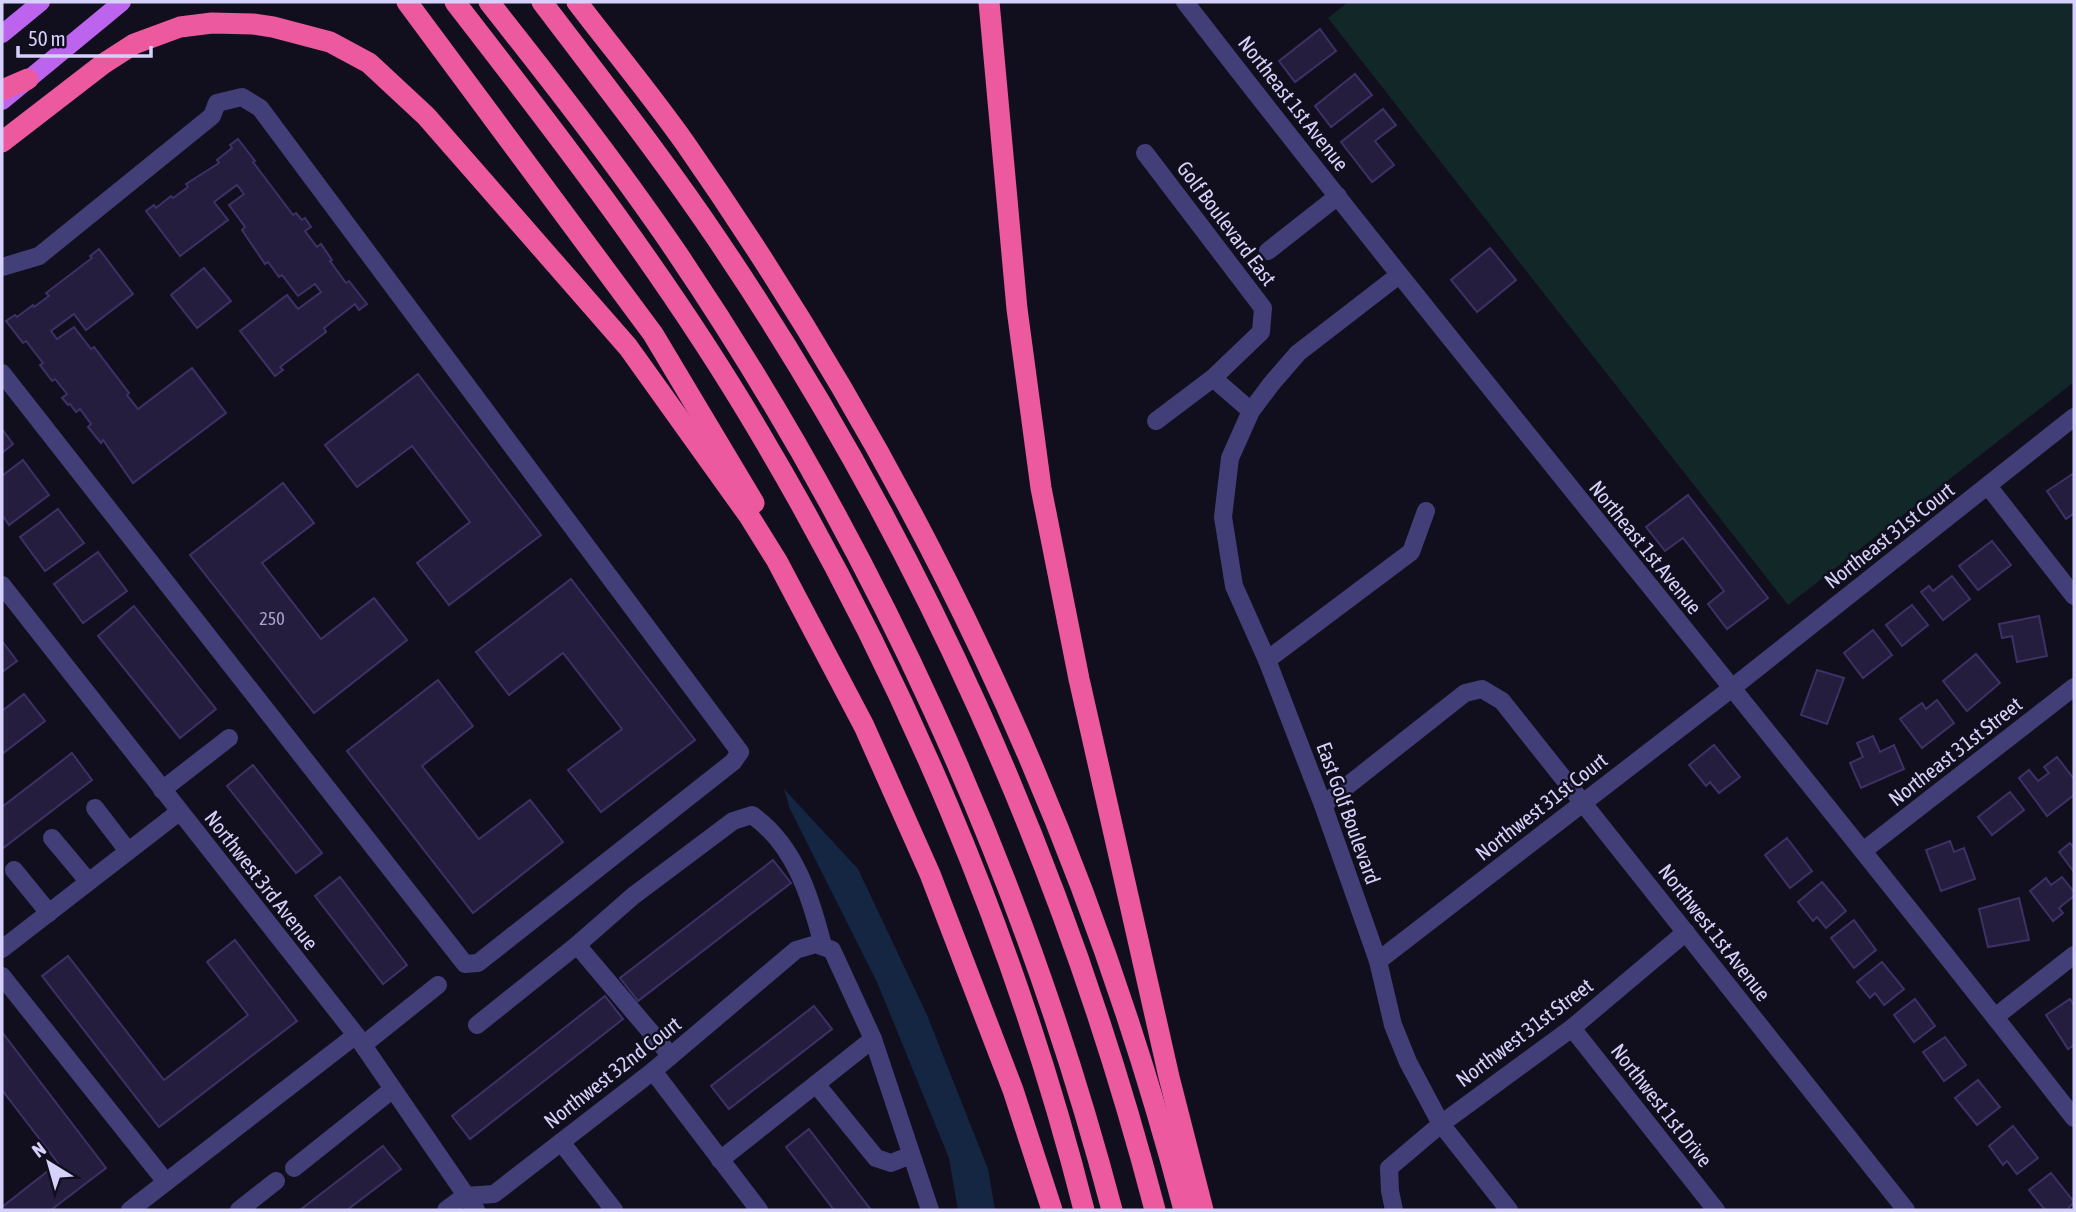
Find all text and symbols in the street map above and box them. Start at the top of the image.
scale bar [18,14,150,58]
text: 50 m [28,26,66,50]
street label: Northeast 1st Avenue [1234,31,1354,175]
street label: Golf Boulevard East [1172,156,1282,290]
street label: Northeast 1st Avenue [1585,476,1707,618]
street label: Northeast 31st Court [1819,477,1959,593]
house number: 250 [259,608,285,629]
street label: Northeast 31st Street [1884,692,2026,810]
street label: East Golf Boulevard [1312,739,1386,887]
street label: Northwest 31st Court [1470,747,1612,865]
street label: Northwest 3rd Avenue [200,806,324,954]
street label: Northwest 1st Avenue [1654,859,1776,1005]
street label: Northwest 31st Street [1451,973,1597,1091]
street label: Northwest 32nd Court [539,1011,685,1133]
street label: Northwest 1st Drive [1606,1039,1718,1171]
north arrow [14,1128,84,1198]
text: N [28,1137,50,1162]

